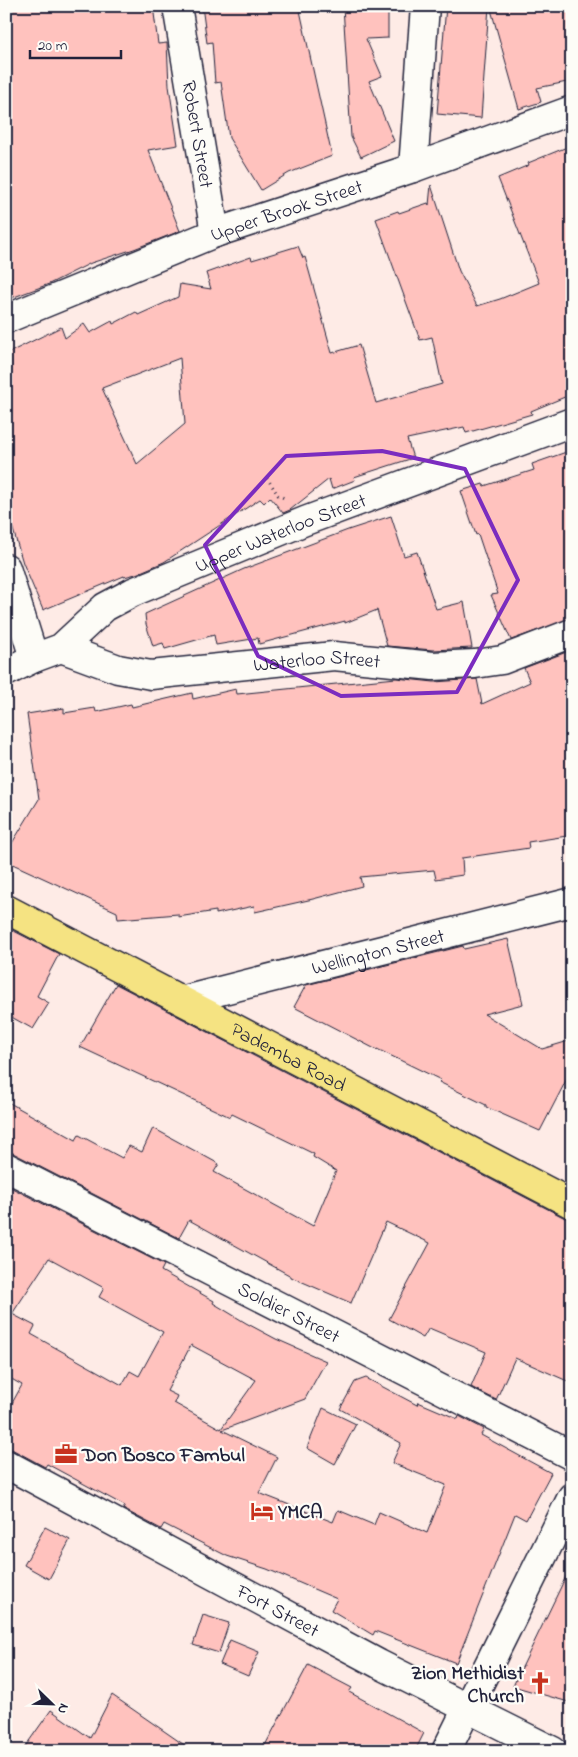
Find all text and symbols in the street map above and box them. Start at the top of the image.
scale bar [30,28,121,60]
text: 20 m [38,35,68,57]
street label: Robert Street [173,79,219,191]
street label: Upper Brook Street [207,173,367,251]
street label: Upper Waterloo Street [191,487,371,582]
street label: Waterloo Street [252,644,382,681]
street label: Wellington Street [309,923,448,984]
street label: Pademba Road [225,1016,351,1101]
street label: Soldier Street [232,1276,345,1352]
office icon: Don Bosco Fambul [53,1441,79,1467]
place label: Don Bosco Fambul [81,1442,245,1471]
hotel icon: YMCA [249,1498,275,1524]
place label: YMCA [277,1499,323,1528]
street label: Fort Street [230,1578,324,1646]
place label: Zion Methidist Church [411,1660,524,1712]
church icon: Zion Methidist Church [527,1670,553,1696]
north arrow [28,1680,78,1730]
text: N [51,1700,74,1717]

